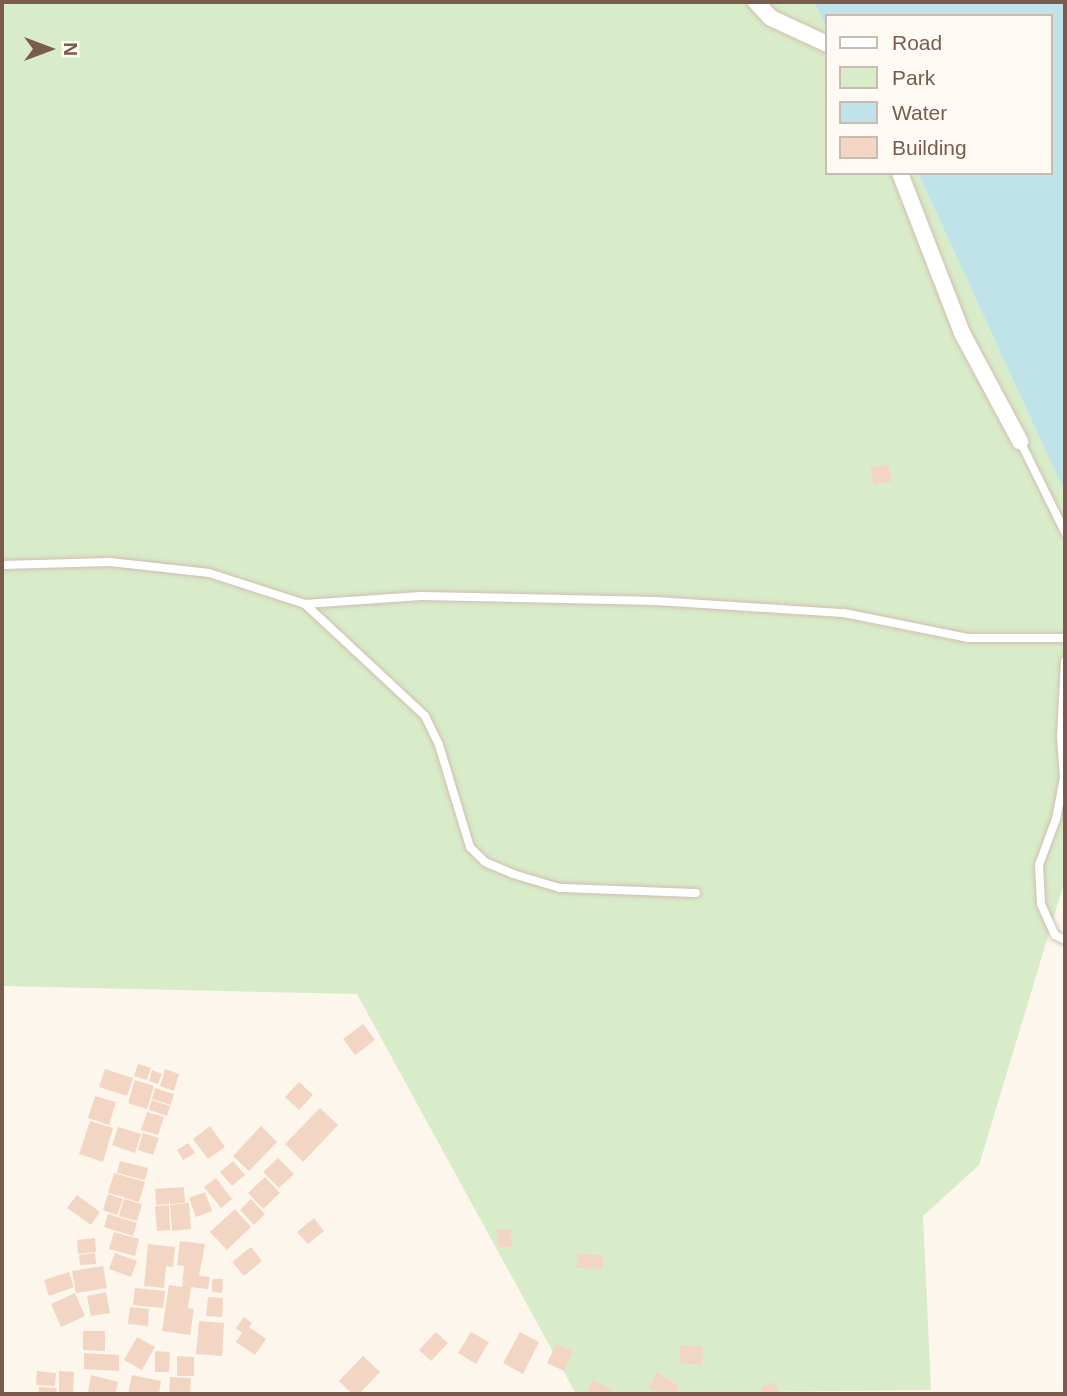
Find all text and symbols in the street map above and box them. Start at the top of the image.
north arrow [14,14,84,84]
legend [825,14,1053,175]
text: Road [892,31,942,54]
text: N [60,42,81,56]
text: Park [892,66,935,89]
text: Water [892,101,947,124]
text: Building [892,136,967,159]

